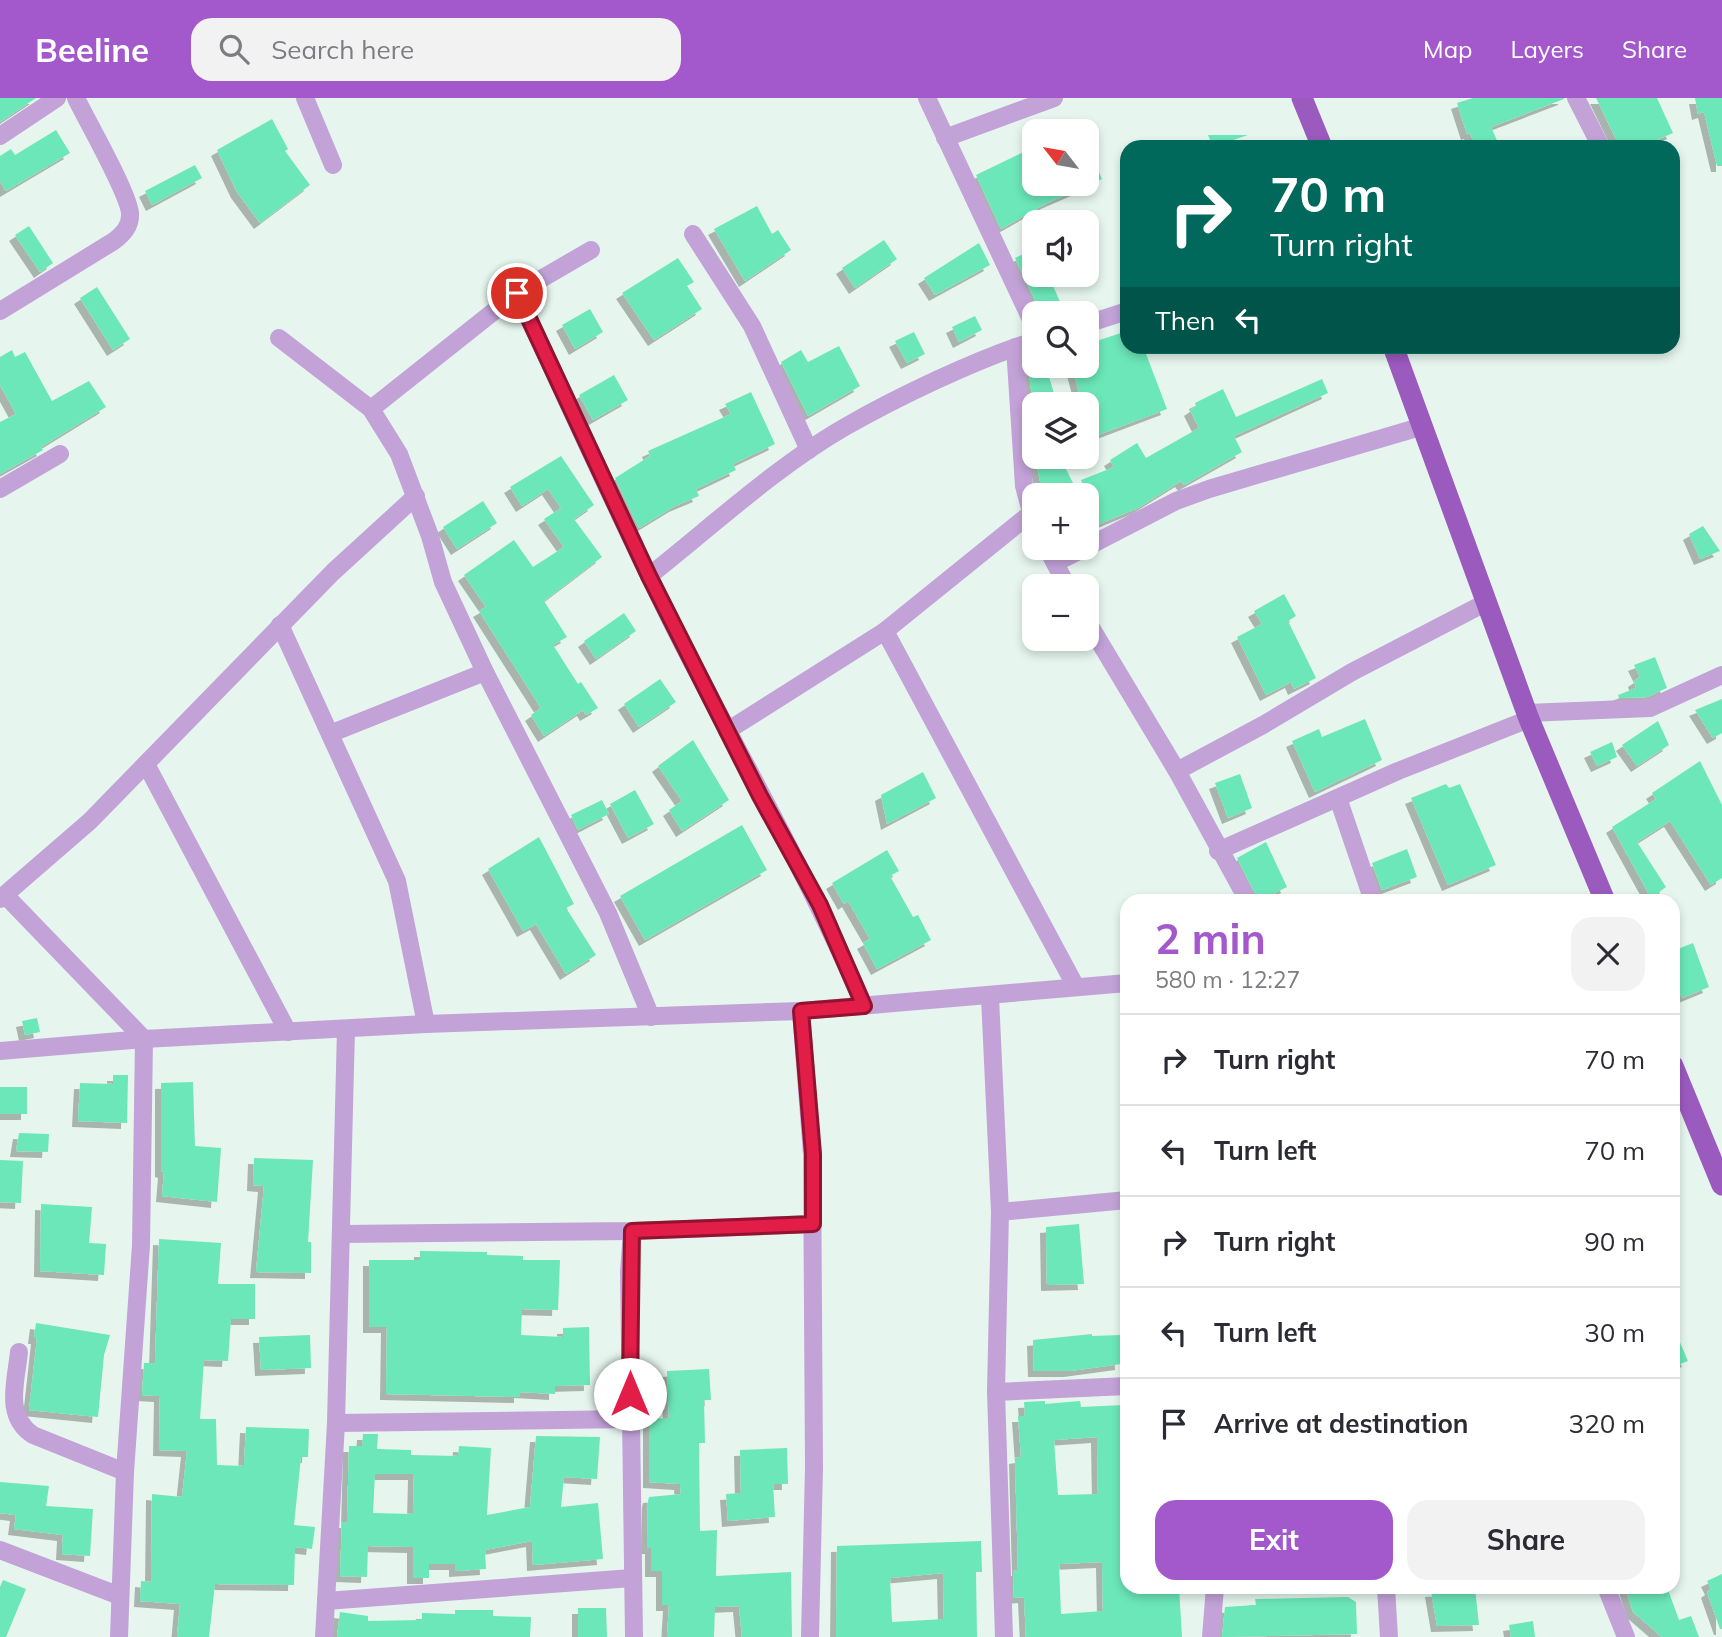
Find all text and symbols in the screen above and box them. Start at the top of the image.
search box [191,18,681,81]
text: Beeline [35,29,149,70]
icon: search [215,30,253,68]
text: Search here [271,33,414,66]
text: Map [1423,34,1472,64]
text: Layers [1510,34,1584,64]
text: Share [1622,34,1687,64]
north arrow [1022,119,1099,196]
map controls [1022,119,1099,651]
text: 70 m [1270,163,1386,224]
icon: right [1155,168,1246,259]
button: sound [1022,210,1099,287]
text: Turn right [1270,224,1413,264]
pin [487,263,547,323]
icon: arrive [498,274,536,312]
button: search [1022,301,1099,378]
icon: left [1229,301,1267,339]
text: Then [1155,304,1215,337]
button: layers [1022,392,1099,469]
button: + [1022,483,1099,560]
button: − [1022,574,1099,651]
text: 2 min [1155,912,1266,965]
button: close [1571,917,1645,991]
text: 580 m · 12:27 [1155,965,1300,994]
icon: right [1155,1041,1193,1079]
text: Turn right [1214,1043,1335,1076]
text: 70 m [1584,1043,1645,1076]
icon: left [1155,1132,1193,1170]
text: Turn left [1214,1134,1316,1167]
text: 70 m [1584,1134,1645,1167]
icon: right [1155,1223,1193,1261]
text: Turn right [1214,1225,1335,1258]
text: 90 m [1584,1225,1645,1258]
icon: left [1155,1314,1193,1352]
text: Turn left [1214,1316,1316,1349]
text: 30 m [1584,1316,1645,1349]
position arrow [593,1357,667,1431]
icon: arrive [1155,1405,1193,1443]
text: Arrive at destination [1214,1407,1469,1440]
text: 320 m [1569,1407,1645,1440]
button: Exit [1155,1500,1393,1580]
button: Share [1407,1500,1645,1580]

